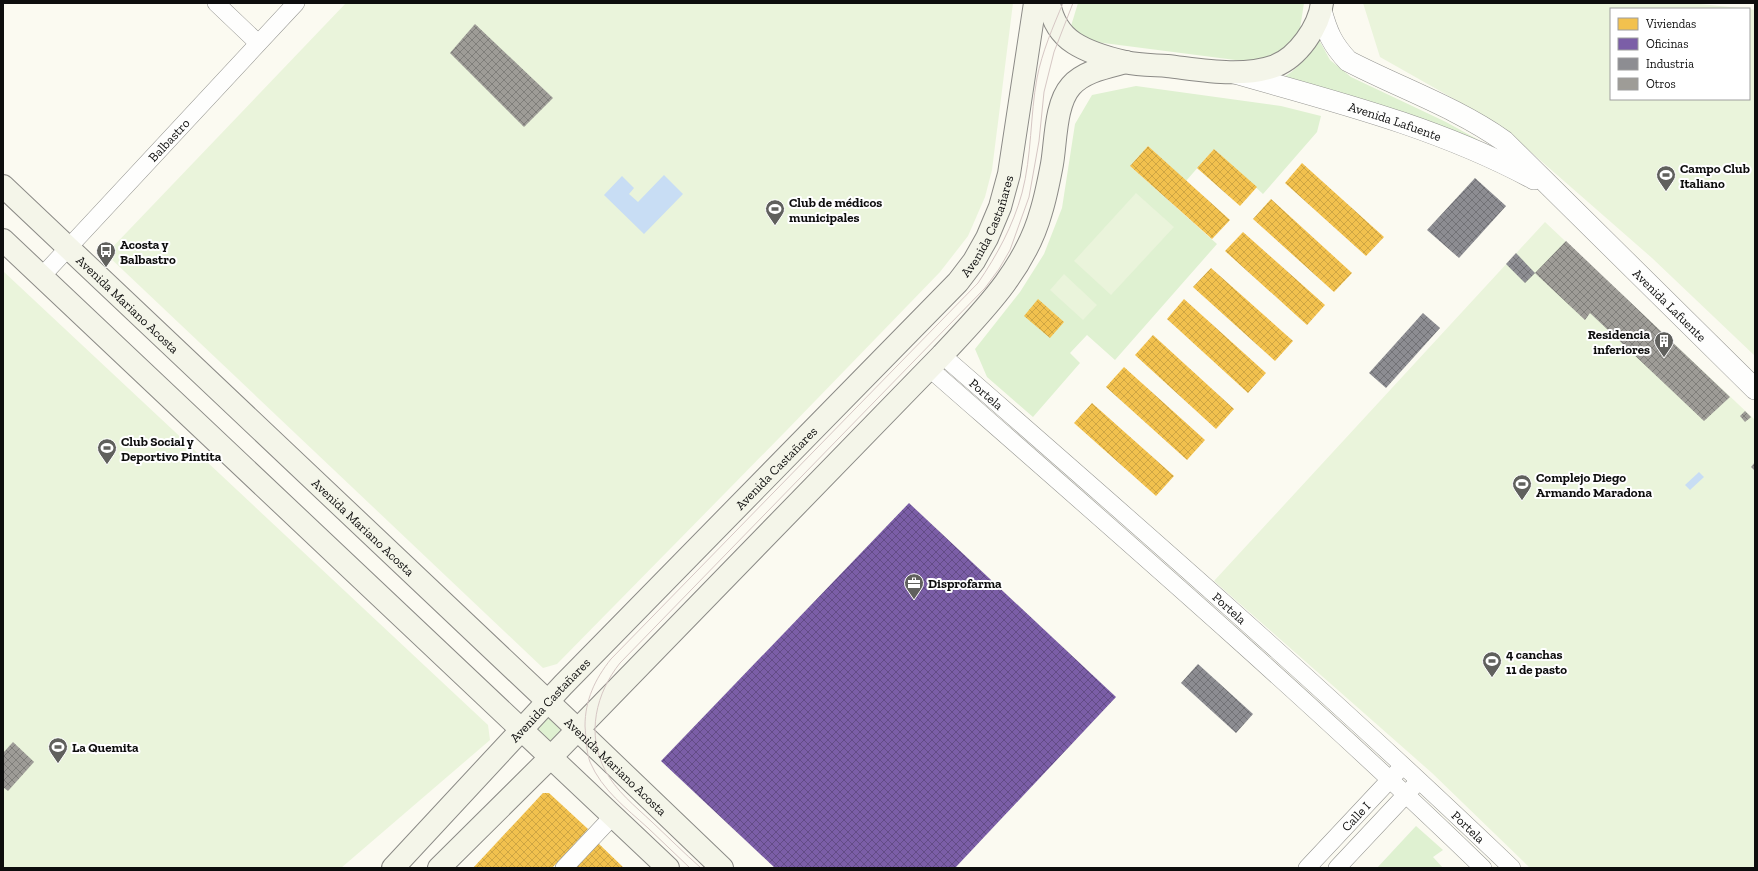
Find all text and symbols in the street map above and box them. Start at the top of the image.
legend [1610,8,1750,100]
text: Viviendas [1645,17,1696,31]
text: Oficinas [1646,37,1688,51]
text: Industria [1646,57,1694,71]
text: Otros [1646,77,1676,91]
street label: Avenida Lafuente [1347,98,1444,144]
street label: Balbastro [145,115,193,165]
place label: Campo Club Italiano [1680,161,1750,191]
sports icon: Campo Club Italiano [1655,164,1677,192]
street label: Avenida Castañares [957,173,1016,280]
place label: Club de médicos municipales [789,195,882,225]
sports icon: Club de médicos municipales [764,198,786,226]
place label: Acosta y Balbastro [120,237,176,267]
bus stop icon: Acosta y Balbastro [95,240,117,268]
street label: Avenida Mariano Acosta [74,252,183,357]
street label: Avenida Lafuente [1630,265,1710,344]
place label: Residencia inferiores [1588,327,1650,357]
building icon: Residencia inferiores [1653,330,1675,358]
street label: Portela [966,375,1007,413]
street label: Avenida Castañares [732,423,820,512]
place label: Club Social y Deportivo Pintita [121,434,222,464]
sports icon: Club Social y Deportivo Pintita [96,437,118,465]
place label: Complejo Diego Armando Maradona [1536,470,1652,500]
sports icon: Complejo Diego Armando Maradona [1511,473,1533,501]
street label: Avenida Mariano Acosta [309,475,418,579]
office icon: Disprofarma [903,572,925,600]
place label: Disprofarma [928,576,1002,591]
street label: Portela [1210,589,1250,627]
place label: 4 canchas 11 de pasto [1506,647,1567,677]
sports icon: 4 canchas 11 de pasto [1481,650,1503,678]
street label: Avenida Castañares [506,654,593,745]
street label: Avenida Mariano Acosta [562,714,670,819]
sports icon: La Quemita [47,736,69,764]
place label: La Quemita [72,740,139,755]
street label: Calle I [1338,798,1373,834]
street label: Portela [1449,808,1489,846]

